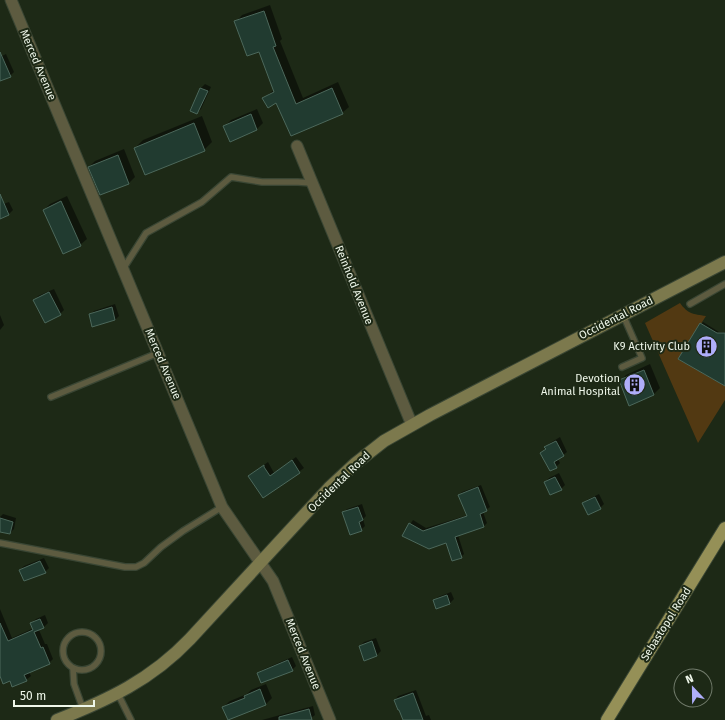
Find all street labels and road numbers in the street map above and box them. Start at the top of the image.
street label: Merced Avenue [17,28,59,102]
street label: Reinhold Avenue [332,244,376,326]
street label: Occidental Road [577,294,655,342]
street label: Merced Avenue [142,327,184,401]
street label: Occidental Road [305,449,373,515]
street label: Sebastopol Road [638,585,694,663]
street label: Merced Avenue [283,617,323,691]

